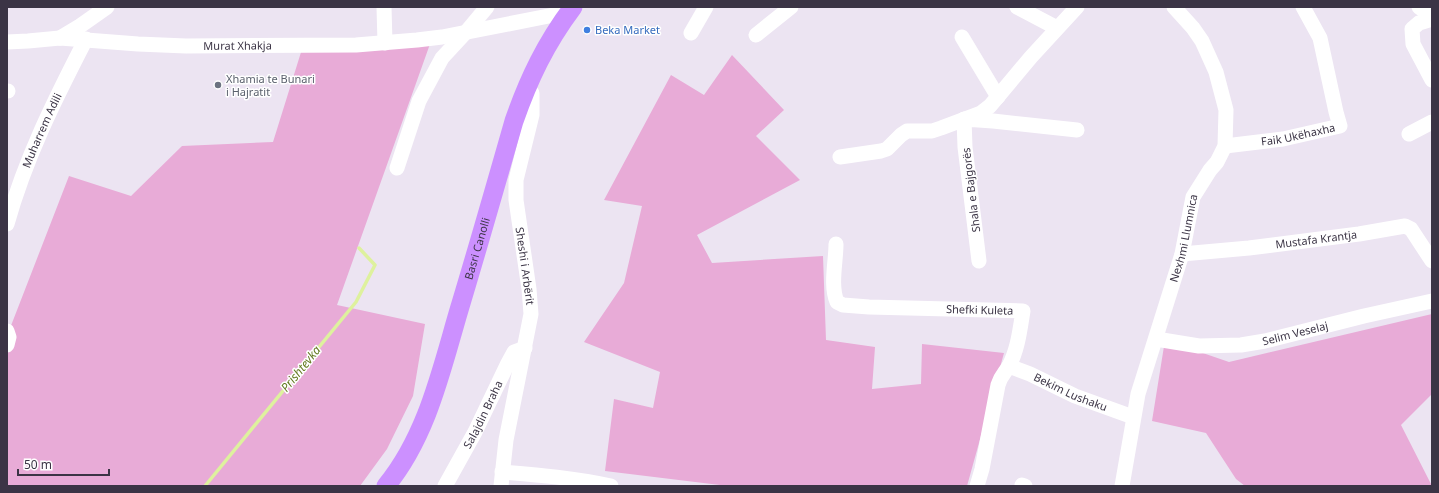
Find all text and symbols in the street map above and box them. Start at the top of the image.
place label: Beka Market [595,22,660,37]
marker: Beka Market [582,25,592,35]
street label: Murat Xhakja [203,37,272,53]
place label: Xhamia te Bunari i Hajratit [226,71,315,99]
marker: Xhamia te Bunari i Hajratit [213,80,223,90]
street label: Muharrem Adili [18,90,65,170]
street label: Faik Ukëhaxha [1260,119,1337,149]
street label: Shala e Bajgorës [958,147,983,233]
street label: Nexhmi Llumnica [1166,193,1200,284]
street label: Basri Canolli [461,216,493,281]
street label: Sheshi i Arbërit [513,226,538,306]
street label: Mustafa Krantja [1274,226,1358,252]
street label: Shefki Kuleta [946,301,1014,318]
street label: Selim Veselaj [1261,317,1329,348]
water label: Prishtevka [277,342,325,395]
street label: Bekim Lushaku [1032,369,1110,414]
street label: Salajdin Braha [459,378,506,451]
scale bar [18,451,109,477]
text: 50 m [24,456,52,473]

